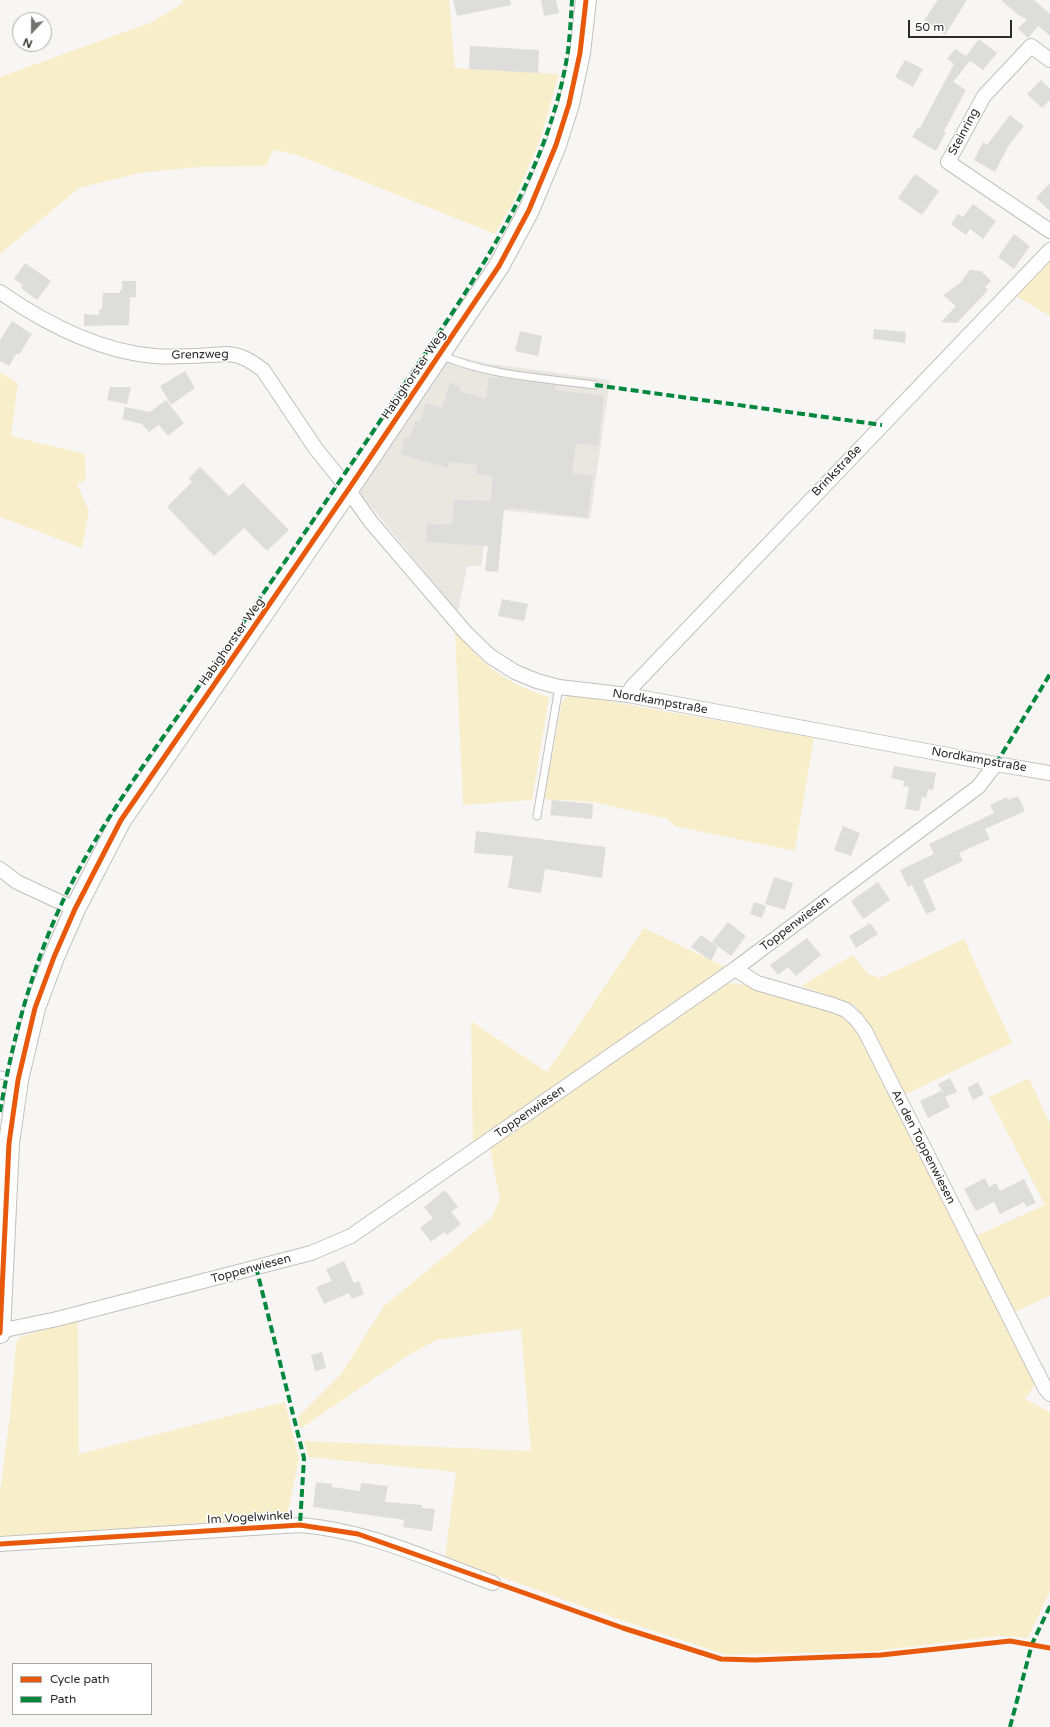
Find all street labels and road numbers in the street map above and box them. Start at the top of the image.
street label: Steinring [946,106,982,158]
street label: Habighorster Weg [379,328,449,422]
street label: Grenzweg [171,347,229,363]
street label: Brinkstraße [809,443,865,499]
street label: Habighorster Weg [196,595,268,689]
street label: Nordkampstraße [611,687,709,717]
street label: Nordkampstraße [930,745,1028,775]
street label: Toppenwiesen [758,894,832,954]
street label: Toppenwiesen [492,1083,568,1141]
street label: An den Toppenwiesen [888,1088,958,1206]
street label: Toppenwiesen [209,1251,293,1287]
street label: Im Vogelwinkel [207,1509,293,1527]

